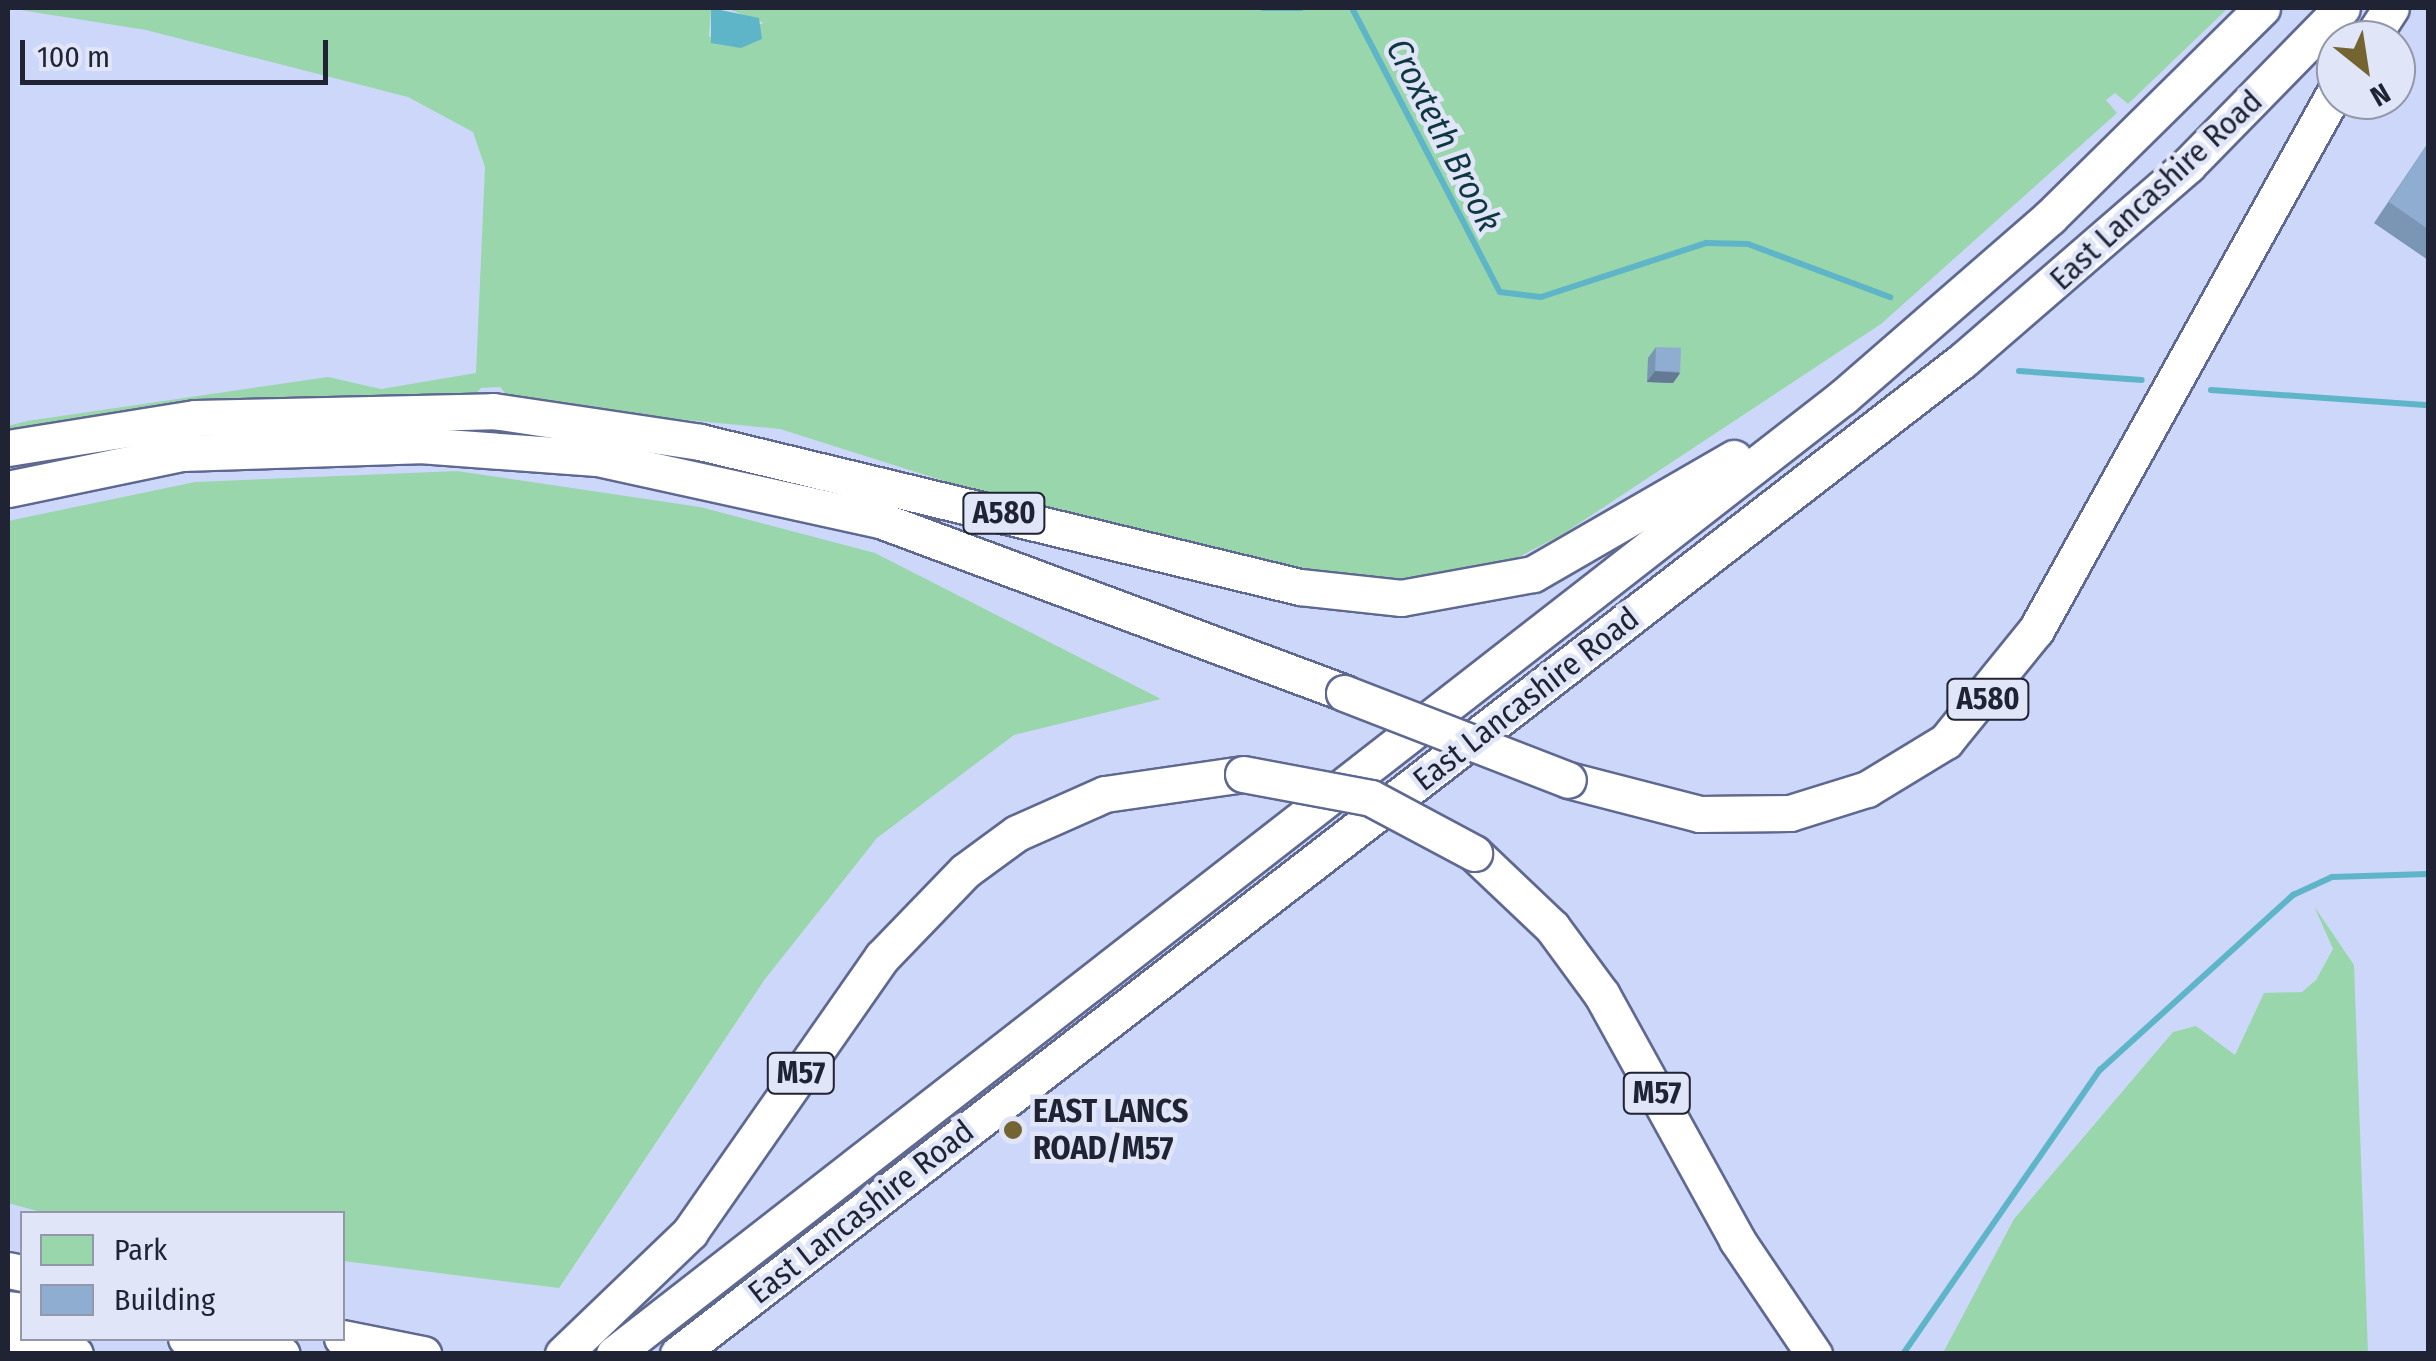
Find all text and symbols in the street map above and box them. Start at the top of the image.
scale bar [25,20,332,82]
north arrow [2316,20,2416,120]
water label: Croxteth Brook [1377,32,1511,238]
text: 100 m [37,39,110,75]
text: N [2365,76,2396,113]
street label: East Lancashire Road [2042,82,2270,298]
road number: A580 [962,488,1046,538]
street label: East Lancashire Road [1406,599,1646,799]
road number: A580 [1946,674,2030,724]
road number: M57 [766,1048,836,1098]
road number: M57 [1622,1068,1692,1118]
place label: EAST LANCS ROAD/M57 [1033,1093,1188,1168]
street label: East Lancashire Road [741,1112,981,1312]
marker: EAST LANCS ROAD/M57 [1002,1119,1024,1141]
legend [20,1211,345,1341]
text: Park [114,1232,167,1268]
text: Building [114,1282,215,1318]

